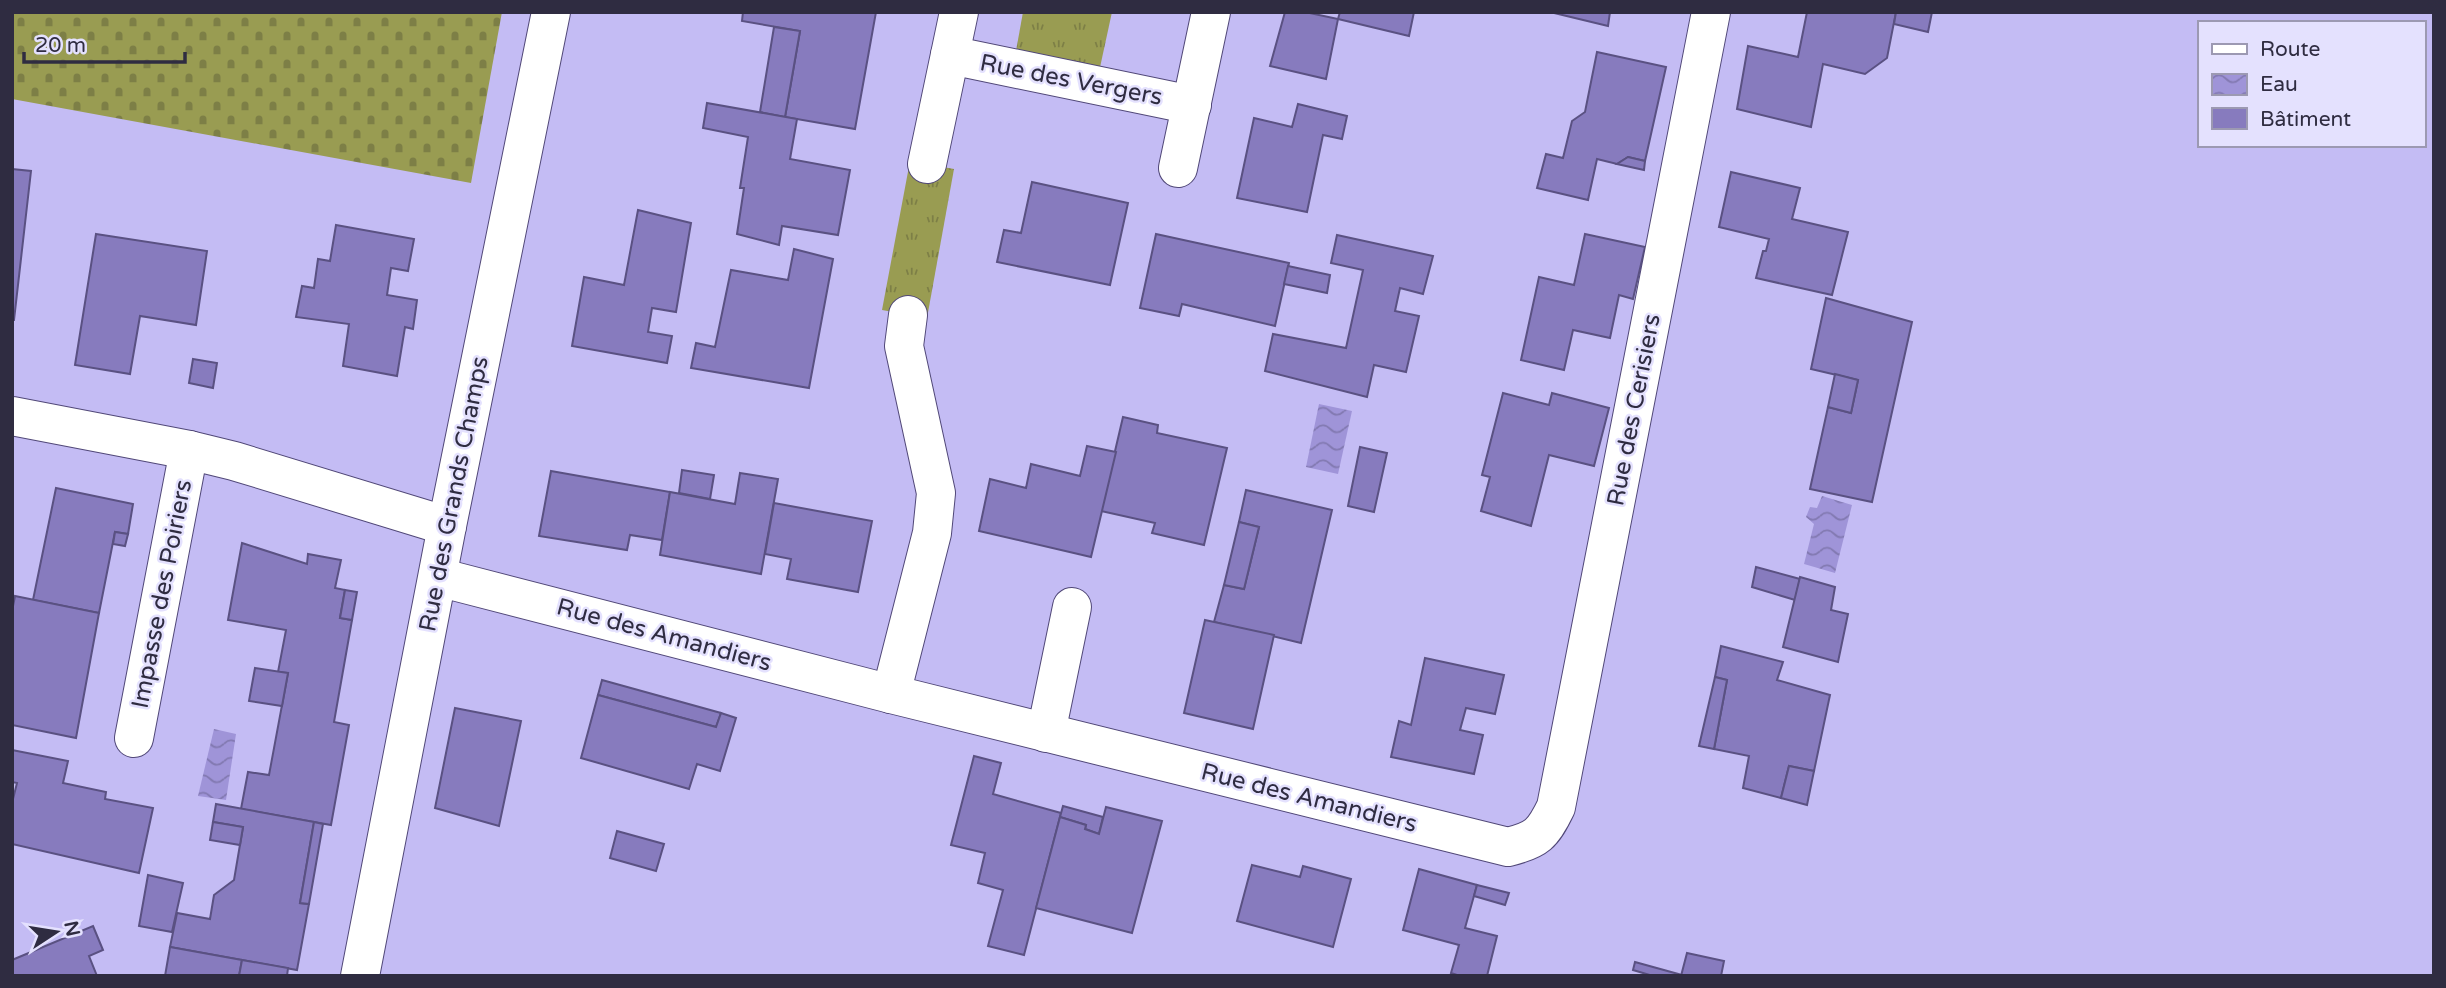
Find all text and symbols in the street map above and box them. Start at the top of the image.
scale bar [24,21,186,65]
legend [2198,21,2425,147]
text: 20 m [35,33,86,58]
text: Route [2260,37,2320,62]
street label: Rue des Vergers [977,48,1165,112]
text: Eau [2260,72,2298,97]
text: Bâtiment [2260,107,2351,132]
street label: Rue des Cerisiers [1601,312,1667,508]
street label: Rue des Grands Champs [413,354,495,634]
street label: Impasse des Poiriers [126,477,198,711]
street label: Rue des Amandiers [553,592,775,678]
street label: Rue des Amandiers [1198,757,1420,839]
north arrow [21,897,91,967]
text: N [59,919,84,938]

